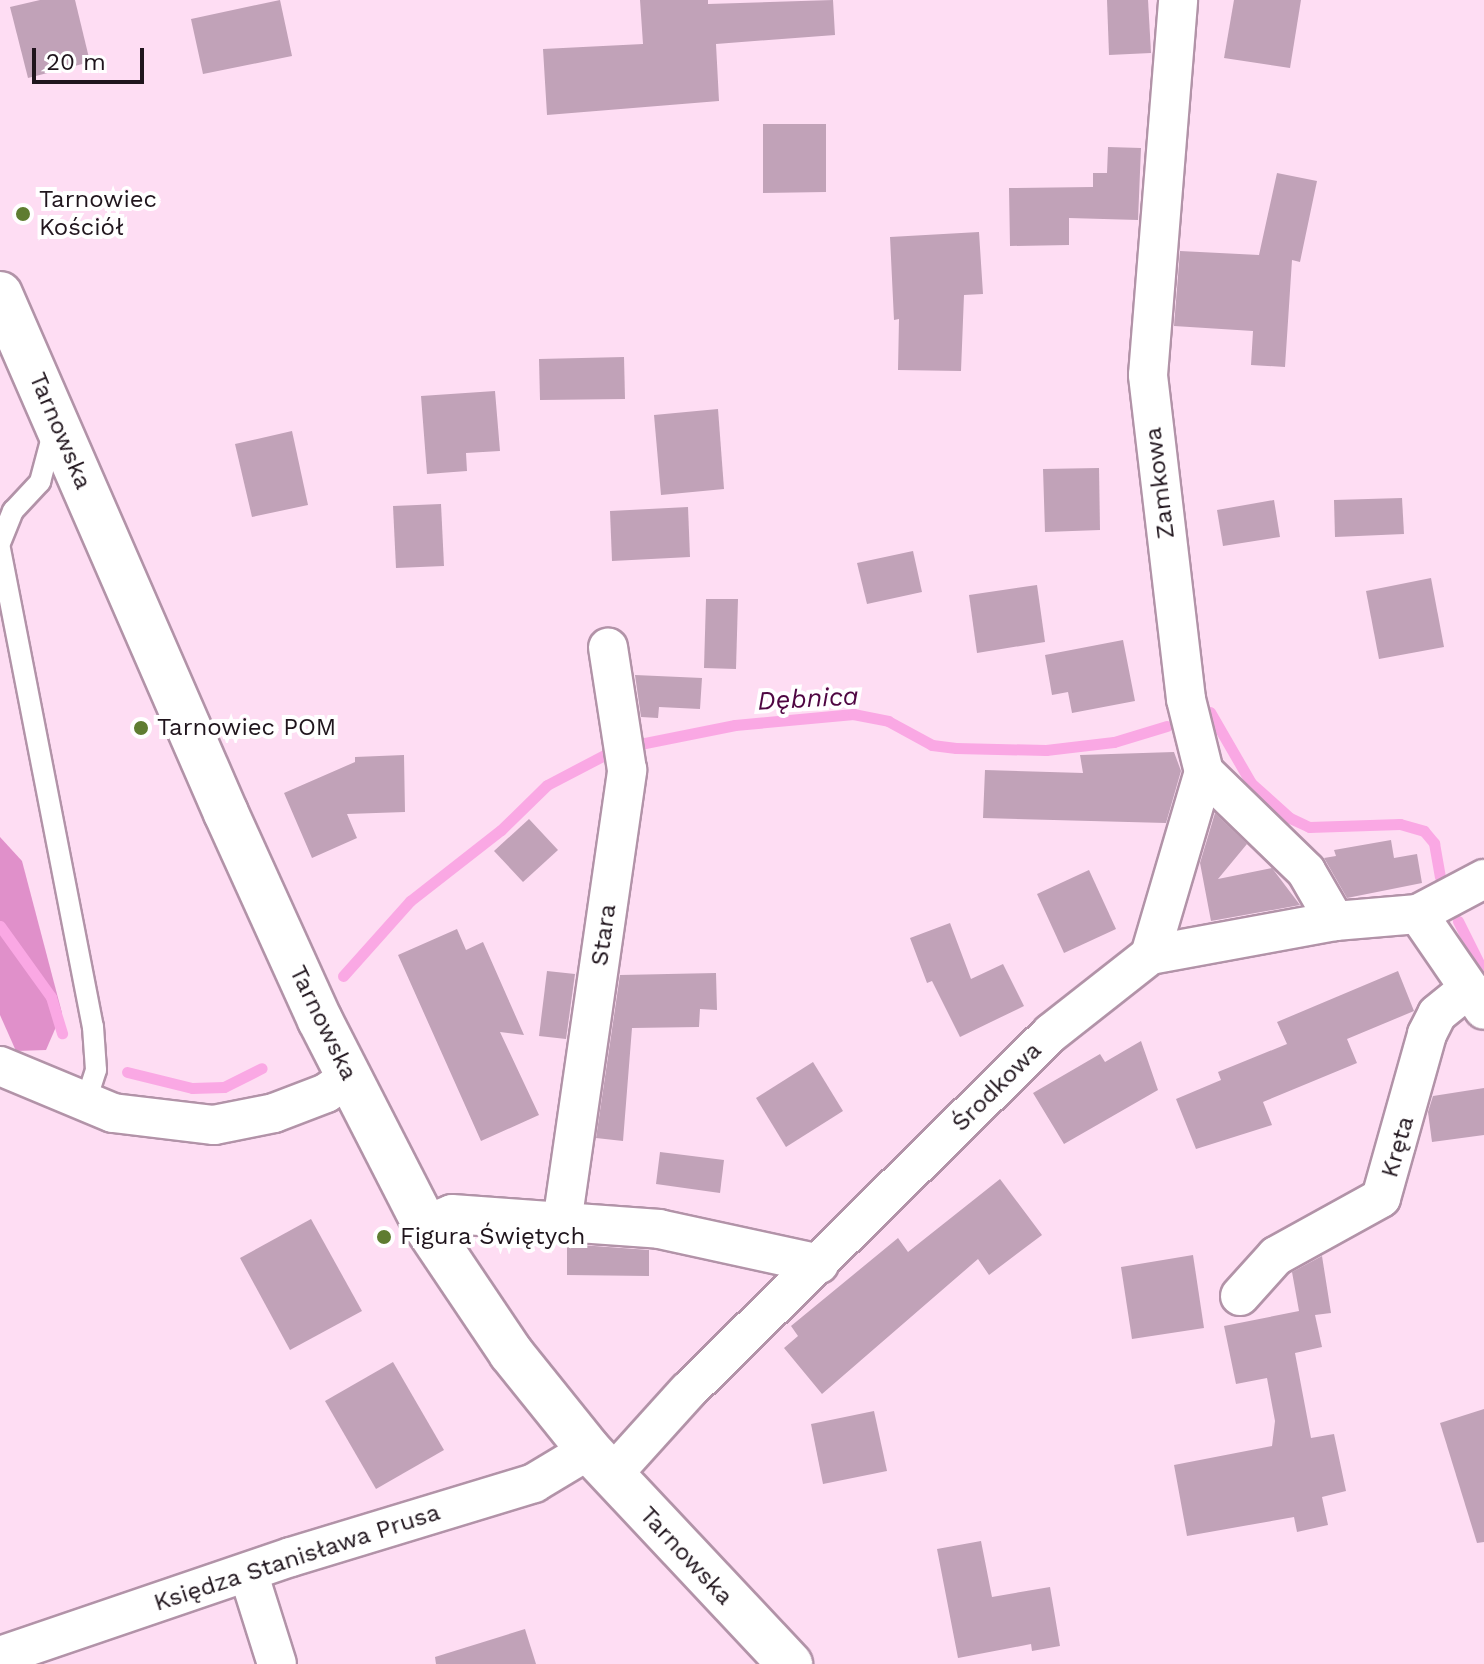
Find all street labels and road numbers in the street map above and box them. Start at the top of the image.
street label: Tarnowska [23,368,97,494]
street label: Zamkowa [1139,426,1181,540]
street label: Stara [585,902,623,968]
street label: Tarnowska [283,961,363,1085]
street label: Środkowa [946,1036,1048,1138]
street label: Kręta [1376,1113,1420,1181]
street label: Księdza Stanisława Prusa [150,1498,444,1618]
street label: Tarnowska [633,1501,739,1611]

